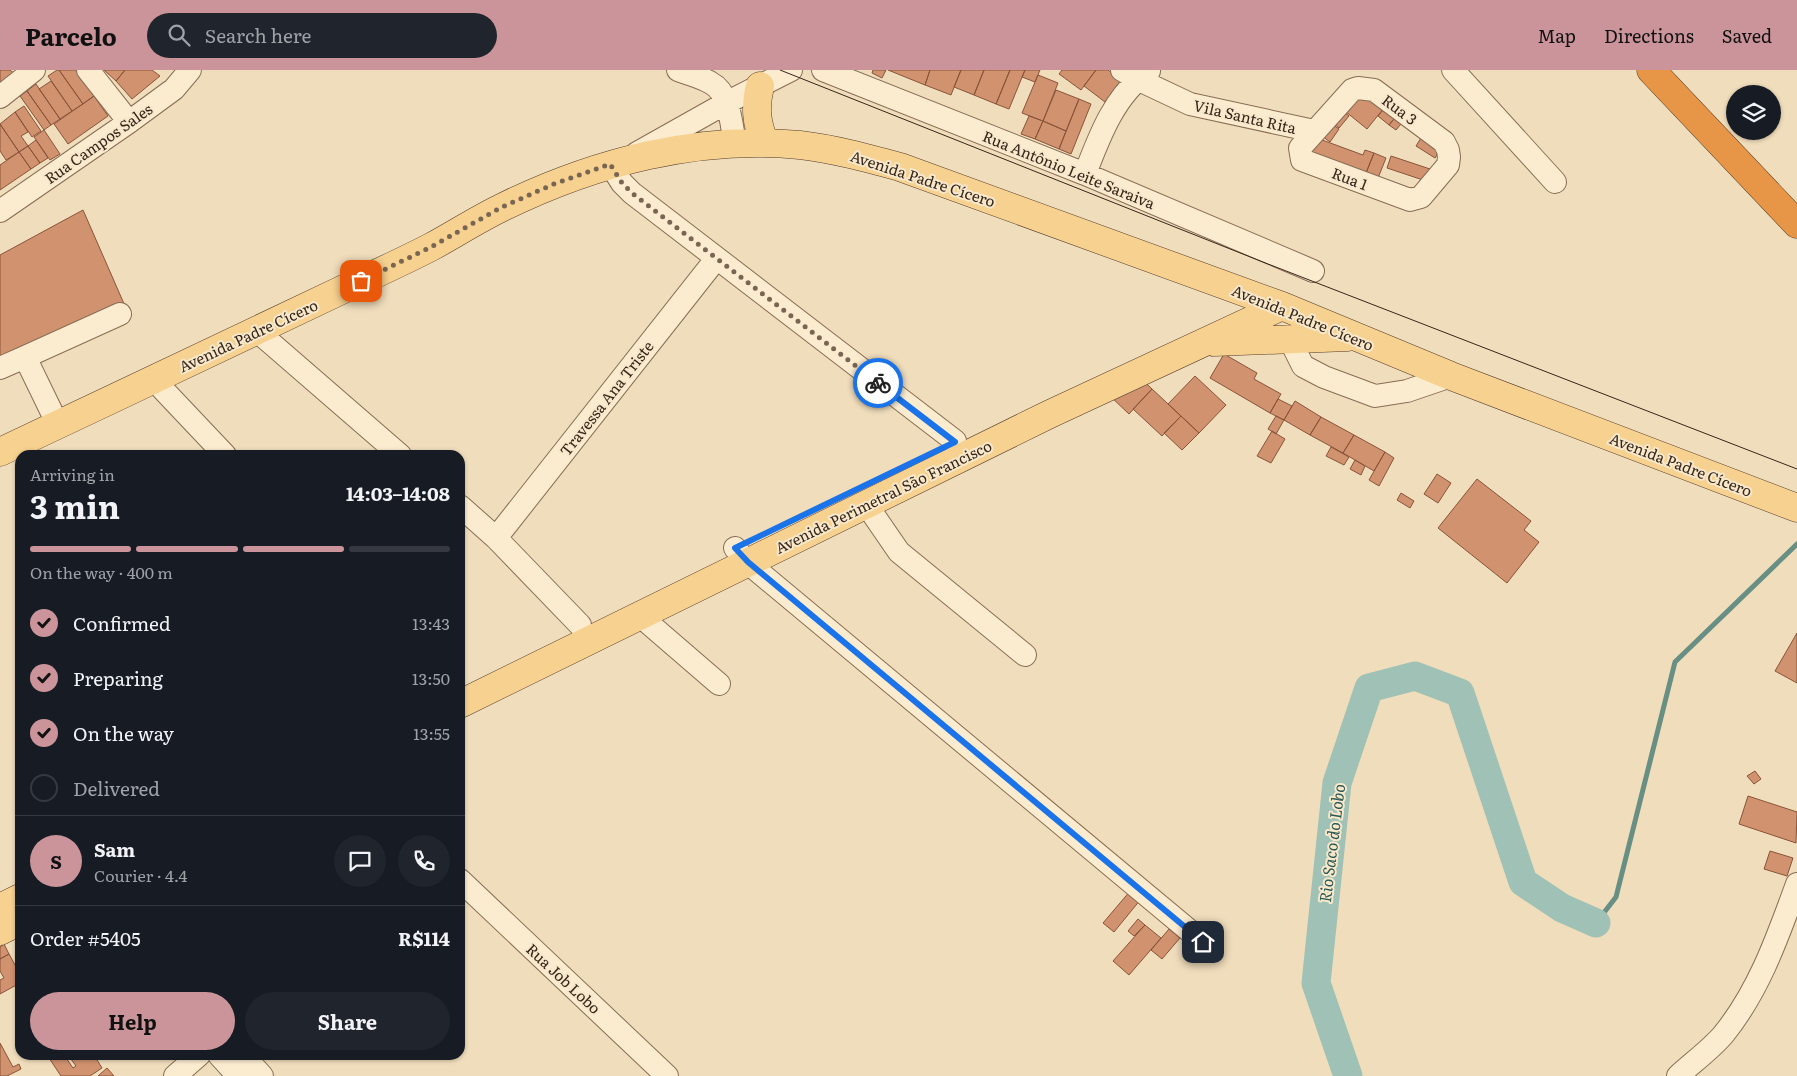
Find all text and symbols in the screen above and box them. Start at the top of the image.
search box [147,13,497,58]
text: Parcelo [25,18,117,53]
icon: search [165,21,193,49]
text: Search here [205,21,311,49]
text: Map [1538,22,1576,49]
text: Directions [1604,22,1694,49]
text: Saved [1722,22,1772,49]
map controls [1726,85,1781,140]
button: layers [1726,85,1781,140]
street label: Rua 3 [1378,88,1422,130]
street label: Vila Santa Rita [1191,93,1299,139]
street label: Rua Campos Sales [39,97,157,189]
street label: Rua Antônio Leite Saraiva [979,124,1160,215]
street label: Avenida Padre Cícero [848,144,999,212]
street label: Rua 1 [1329,161,1371,195]
pin [340,260,382,302]
icon: bag [347,267,375,295]
street label: Avenida Padre Cícero [1229,278,1378,356]
street label: Avenida Padre Cícero [175,293,322,377]
street label: Travessa Ana Triste [554,335,659,461]
courier [853,358,903,408]
icon: bike [864,369,892,397]
street label: Avenida Padre Cícero [1606,426,1756,502]
street label: Avenida Perimetral São Francisco [771,433,995,559]
text: Arriving in [30,462,115,486]
text: 14:03–14:08 [346,479,450,507]
text: 3 min [30,481,120,529]
text: On the way · 400 m [30,560,173,584]
icon: check [30,609,58,637]
text: Confirmed [73,609,171,637]
text: 13:43 [412,611,450,635]
icon: check [30,664,58,692]
text: Preparing [73,664,163,692]
text: 13:50 [412,666,450,690]
icon: check [30,719,58,747]
text: On the way [73,719,174,747]
text: 13:55 [413,721,450,745]
text: Delivered [73,774,160,802]
water label: Rio Saco do Lobo [1312,782,1350,904]
text: Sam [94,835,135,863]
button: chat [334,835,386,887]
button: phone [398,835,450,887]
text: S [50,847,62,875]
text: Courier · 4.4 [94,863,187,887]
pin [1182,921,1224,963]
text: Order #5405 [30,924,141,952]
text: R$114 [398,924,450,952]
icon: home [1189,928,1217,956]
street label: Rua Job Lobo [521,937,607,1019]
button: Help [30,992,235,1050]
button: Share [245,992,450,1050]

